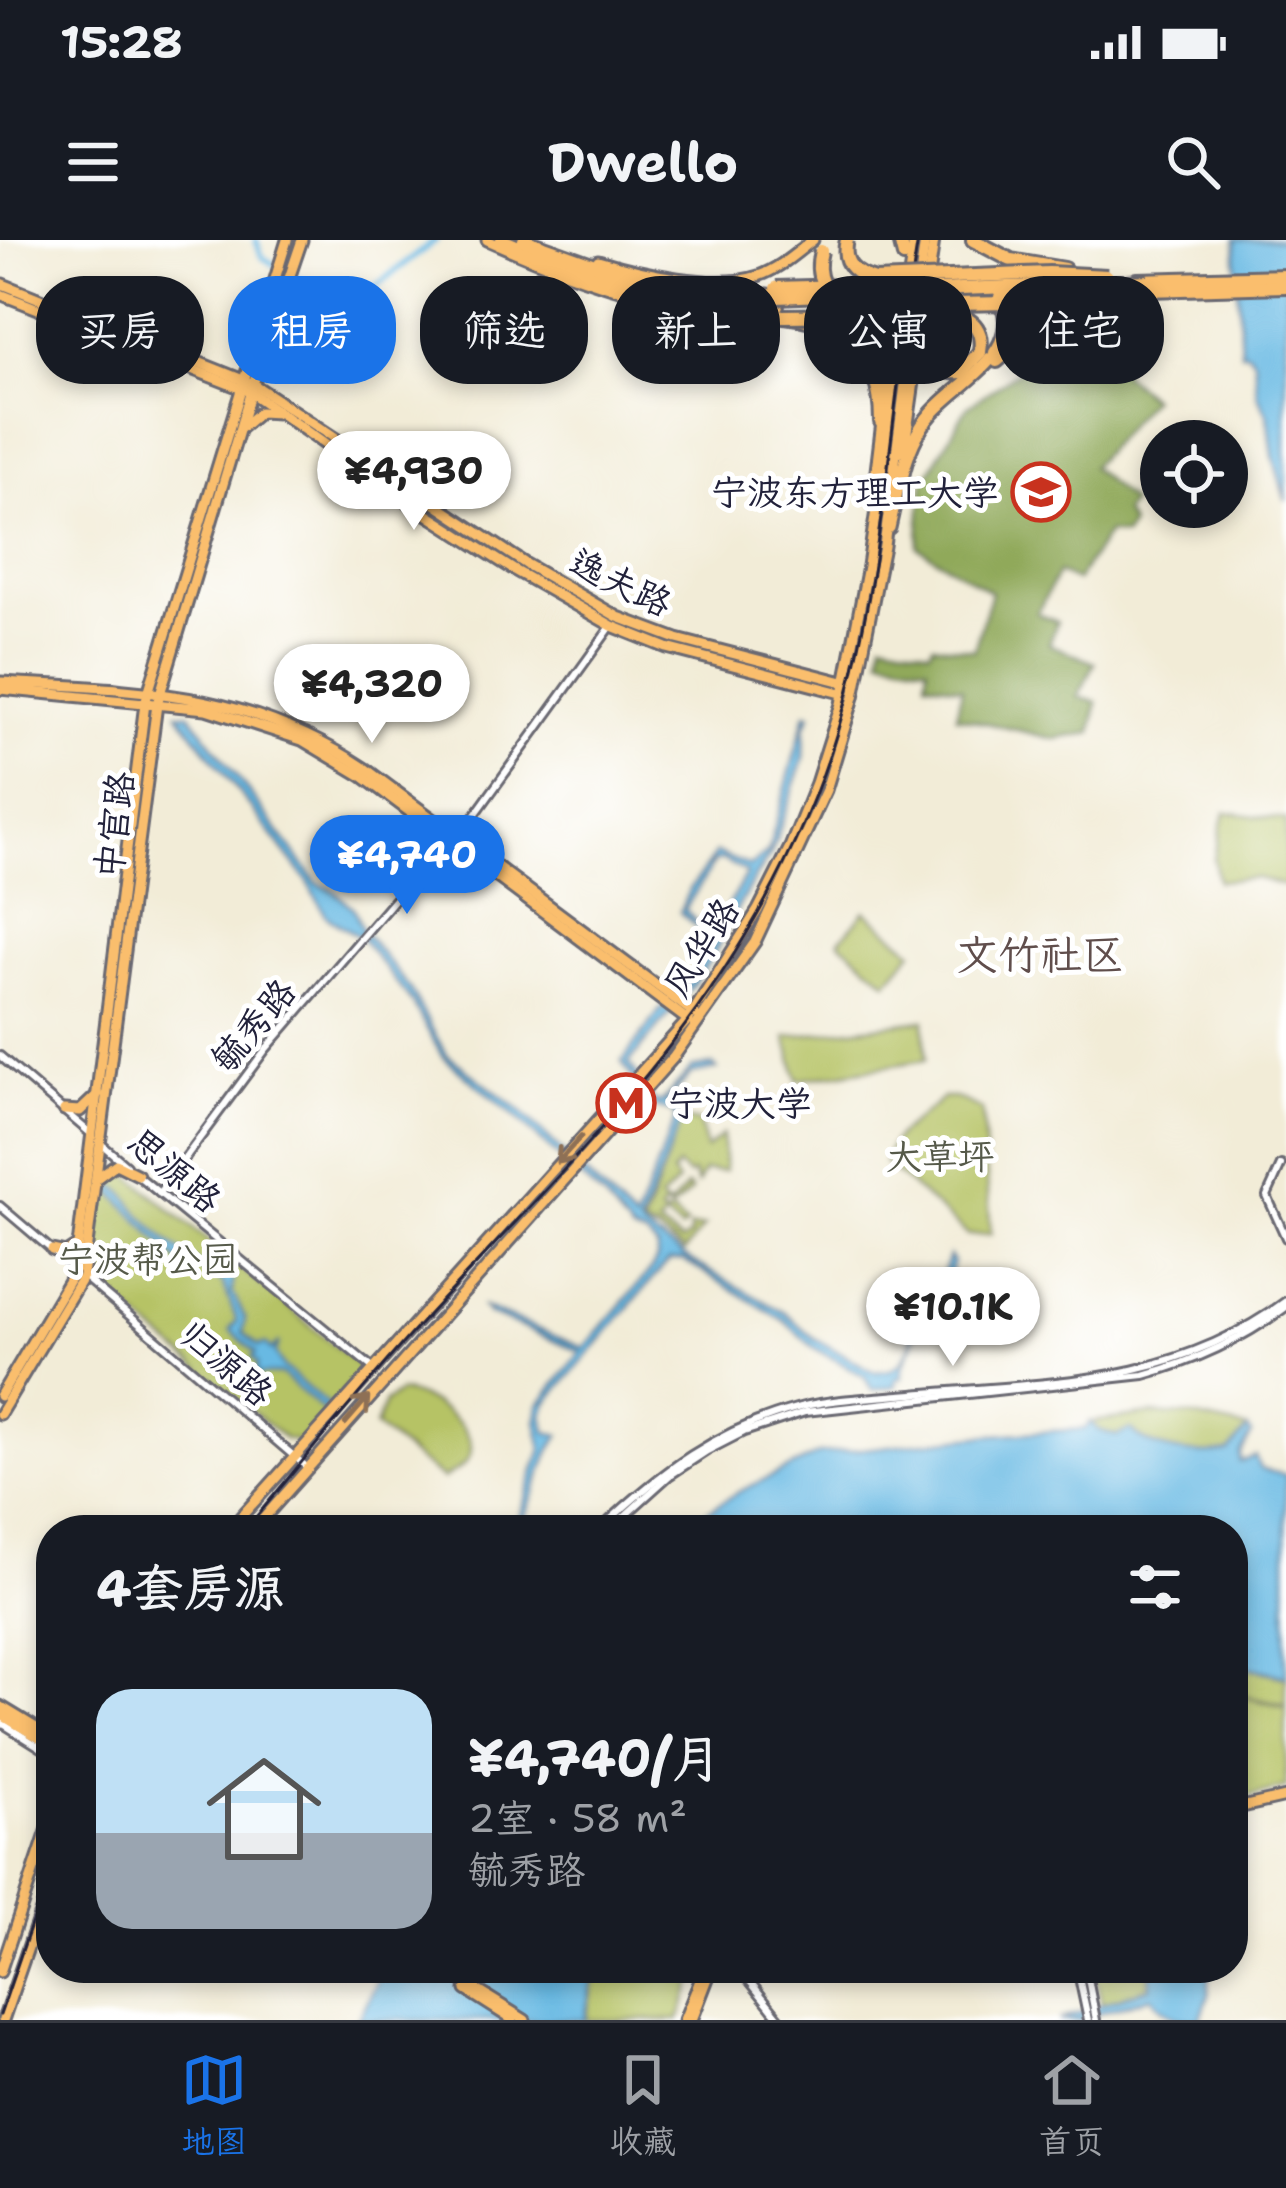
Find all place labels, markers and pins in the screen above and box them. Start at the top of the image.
pin: ¥4,930 [316,431,512,533]
school or university icon: 宁波东方理工大学 [1010,461,1072,523]
place label: 宁波东方理工大学 [711,468,999,517]
pin: ¥4,320 [274,644,470,746]
pin: ¥4,740 [309,815,505,917]
metro station icon: 宁波大学 [595,1072,657,1134]
place label: 宁波大学 [668,1079,812,1128]
pin: ¥10.1K [855,1267,1051,1369]

